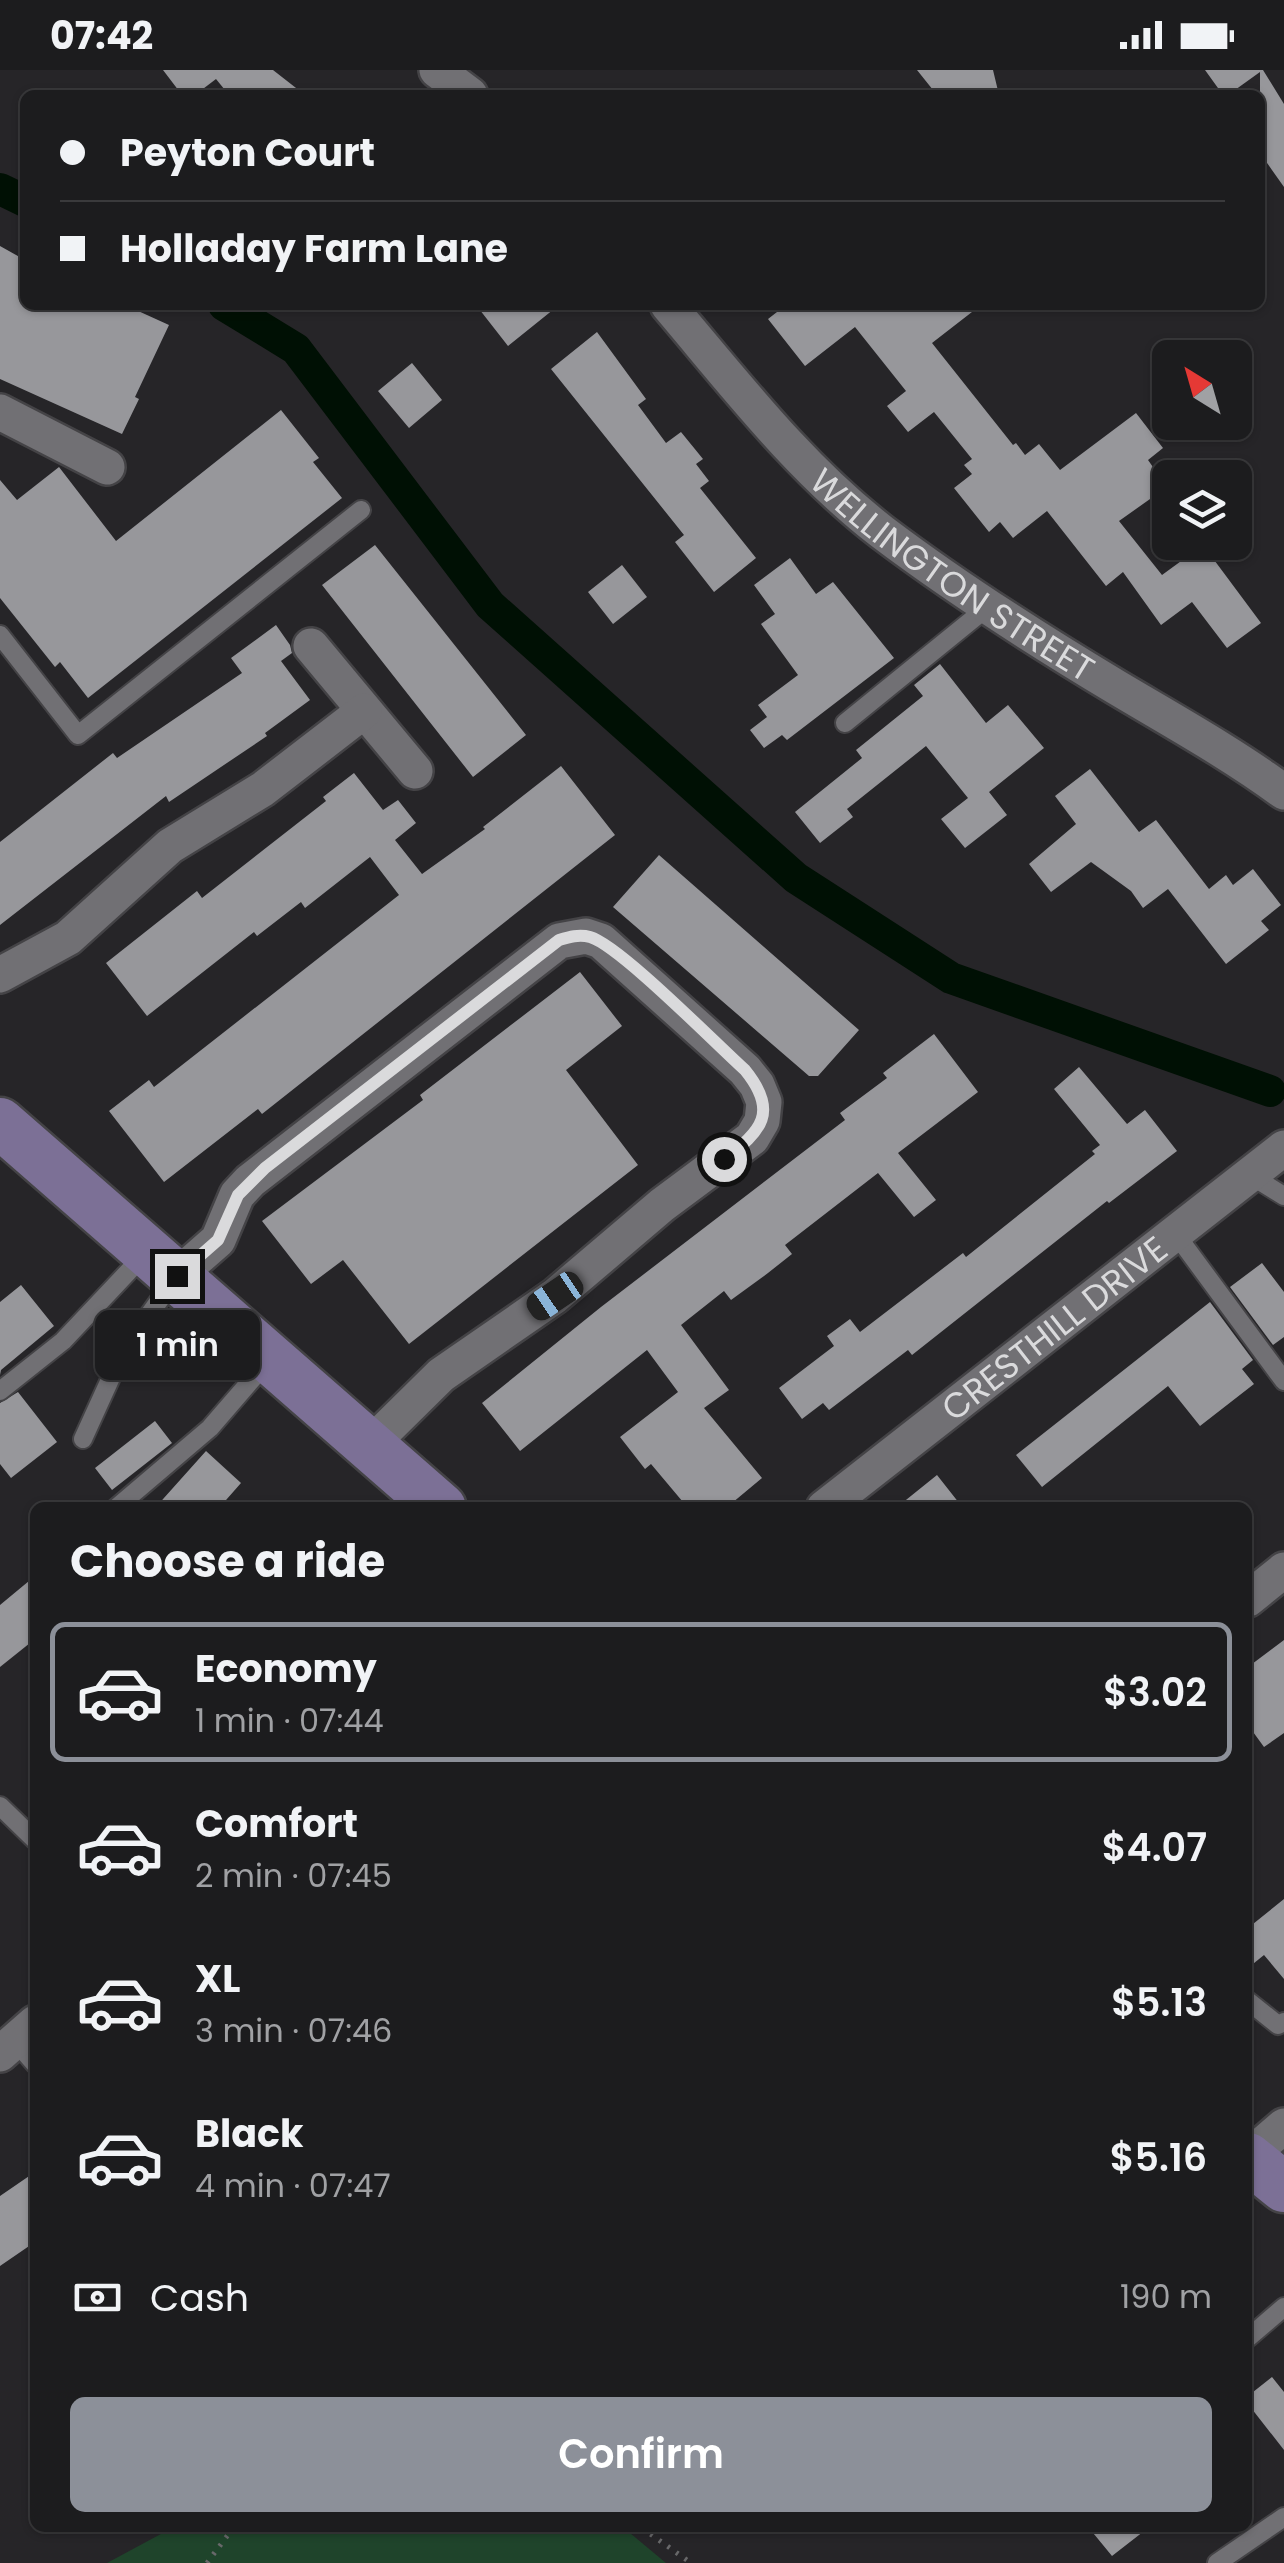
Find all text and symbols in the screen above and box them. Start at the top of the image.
text: 07:42 [50,9,153,62]
text: Peyton Court [120,126,375,179]
text: Holladay Farm Lane [120,222,508,275]
north arrow [1152,340,1252,440]
map controls [1152,340,1252,560]
street label: WELLINGTON STREET [800,457,1104,693]
button: layers [1152,460,1252,560]
route start [702,1137,747,1182]
street label: CRESTHILL DRIVE [931,1224,1177,1432]
route end [155,1254,200,1299]
car [522,1267,588,1325]
callout: 1 min [94,1311,260,1381]
text: 1 min [136,1322,219,1367]
text: Choose a ride [70,1530,385,1593]
text: Economy [195,1642,377,1695]
icon: car [75,1647,165,1737]
text: $3.02 [1103,1666,1207,1719]
text: 1 min · 07:44 [195,1698,384,1743]
text: Comfort [195,1797,358,1850]
icon: car [75,1802,165,1892]
text: $4.07 [1102,1821,1207,1874]
text: 2 min · 07:45 [195,1853,392,1898]
text: XL [195,1952,240,2005]
icon: car [75,1957,165,2047]
text: $5.13 [1111,1976,1207,2029]
text: 3 min · 07:46 [195,2008,392,2053]
text: Black [195,2107,304,2160]
icon: car [75,2112,165,2202]
text: $5.16 [1110,2131,1207,2184]
text: 4 min · 07:47 [195,2163,391,2208]
icon: cash [70,2270,125,2325]
text: Cash [150,2271,249,2324]
text: 190 m [1120,2274,1212,2319]
button: Confirm [70,2397,1212,2512]

